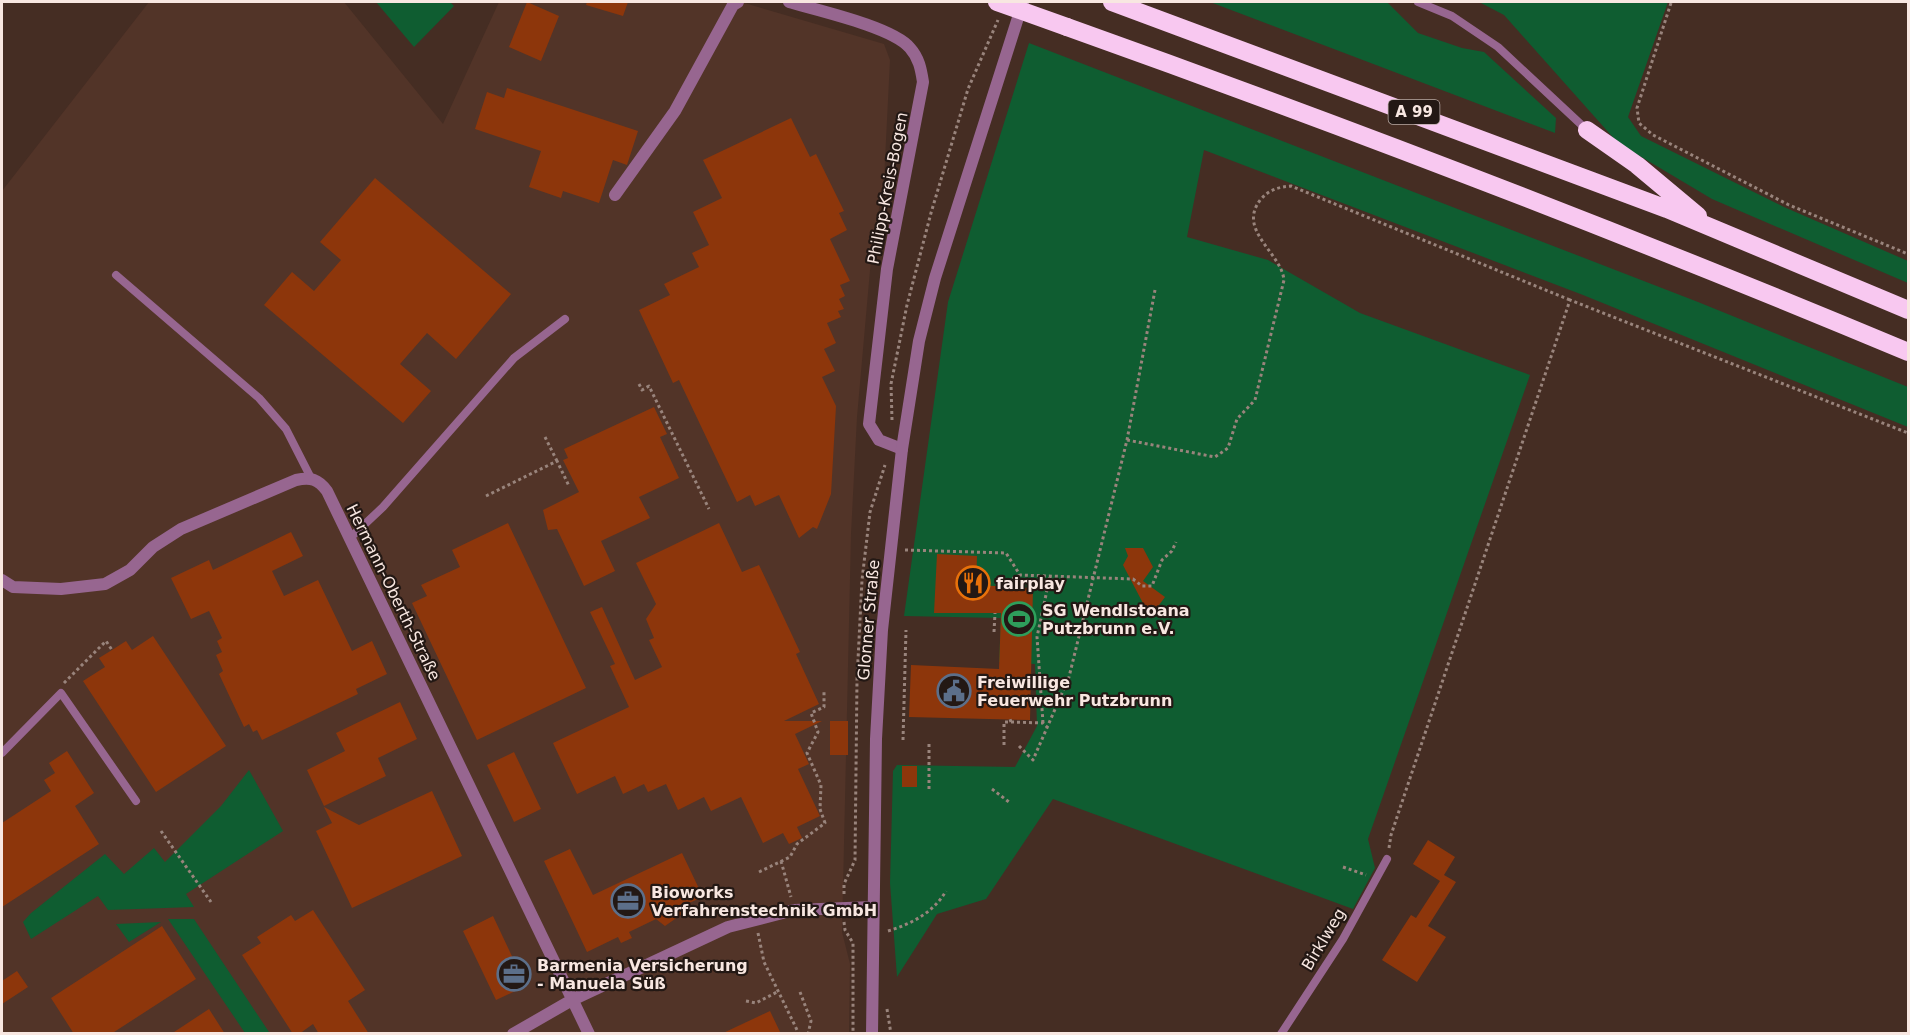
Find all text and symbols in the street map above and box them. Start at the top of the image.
road number: A 99 [1388,100,1440,124]
street label: Philipp-Kreis-Bogen [863,110,912,266]
street label: Hermann-Oberth-Straße [342,501,445,684]
street label: Glonner Straße [854,559,883,681]
restaurant icon: fairplay [955,565,991,601]
place label: fairplay [996,574,1065,593]
sports icon: SG Wendlstoana Putzbrunn e.V. [1001,601,1037,637]
place label: SG Wendlstoana Putzbrunn e.V. [1042,601,1190,638]
public building icon: Freiwillige Feuerwehr Putzbrunn [936,673,972,709]
place label: Freiwillige Feuerwehr Putzbrunn [977,673,1172,710]
office icon: Bioworks Verfahrenstechnik GmbH [610,883,646,919]
place label: Bioworks Verfahrenstechnik GmbH [651,883,877,920]
street label: Birklweg [1298,905,1349,974]
office icon: Barmenia Versicherung - Manuela Süß [496,956,532,992]
place label: Barmenia Versicherung - Manuela Süß [537,956,748,993]

